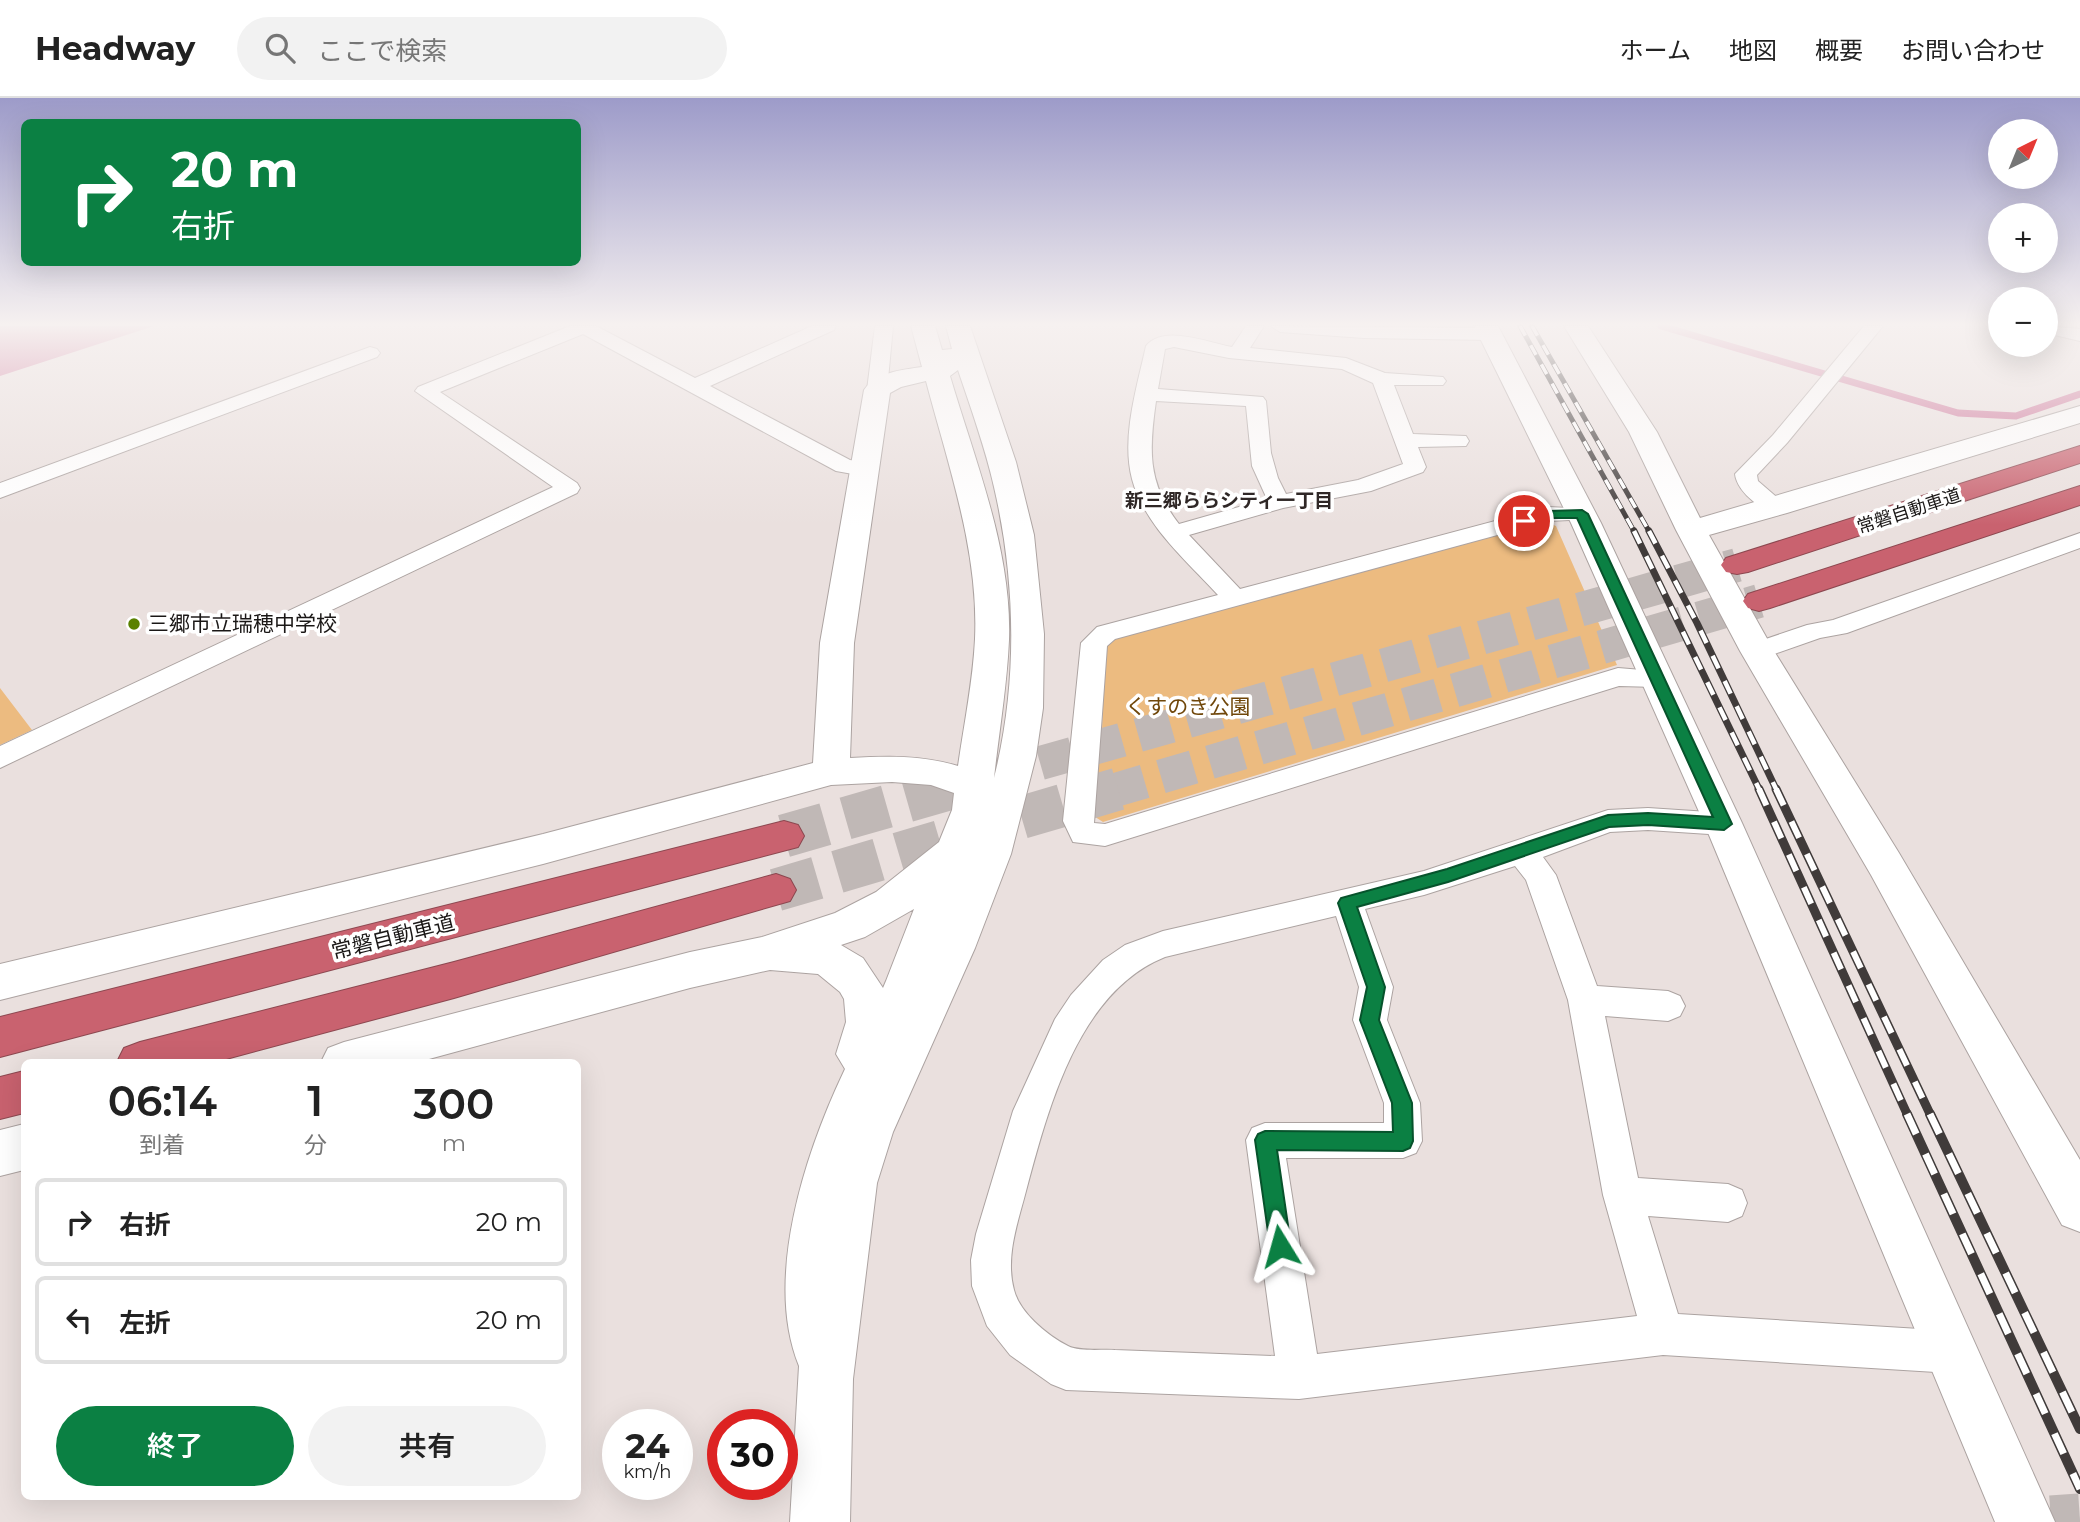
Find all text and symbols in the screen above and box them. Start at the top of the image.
search box [237,17,727,80]
text: Headway [35,28,195,68]
icon: search [261,29,299,67]
text: ここで検索 [317,35,447,67]
text: ホーム [1620,36,1691,65]
text: 地図 [1729,36,1777,65]
text: 概要 [1815,36,1863,65]
text: お問い合わせ [1901,36,2045,65]
north arrow [1988,119,2058,189]
map controls [1988,119,2058,357]
text: 20 m [171,140,298,199]
icon: right [56,147,147,238]
button: + [1988,203,2058,273]
text: 右折 [171,206,235,245]
button: − [1988,287,2058,357]
street label: 常磐自動車道 [1854,484,1964,538]
district label: 新三郷ららシティ一丁目 [1125,489,1333,512]
pin [1494,491,1554,551]
icon: arrive [1505,502,1543,540]
place label: 三郷市立瑞穂中学校 [148,611,337,636]
marker: 三郷市立瑞穂中学校 [126,616,142,632]
park label: くすのき公園 [1125,694,1251,719]
street label: 常磐自動車道 [329,909,457,964]
text: 06:14 [108,1075,217,1127]
text: 1 [307,1075,323,1127]
text: 300 [413,1078,494,1130]
text: m [442,1129,466,1157]
text: 到着 [139,1131,185,1159]
text: 分 [304,1131,327,1159]
icon: right [60,1203,98,1241]
text: 20 m [476,1206,542,1238]
text: 右折 [119,1209,171,1241]
position arrow [1243,1209,1317,1283]
icon: left [60,1301,98,1339]
text: 20 m [476,1304,542,1336]
text: 左折 [119,1307,171,1339]
button: 終了 [56,1406,294,1486]
button: 共有 [308,1406,546,1486]
speed limit sign: 30 [707,1409,798,1500]
text: 24 [625,1424,670,1467]
text: km/h [623,1461,672,1483]

